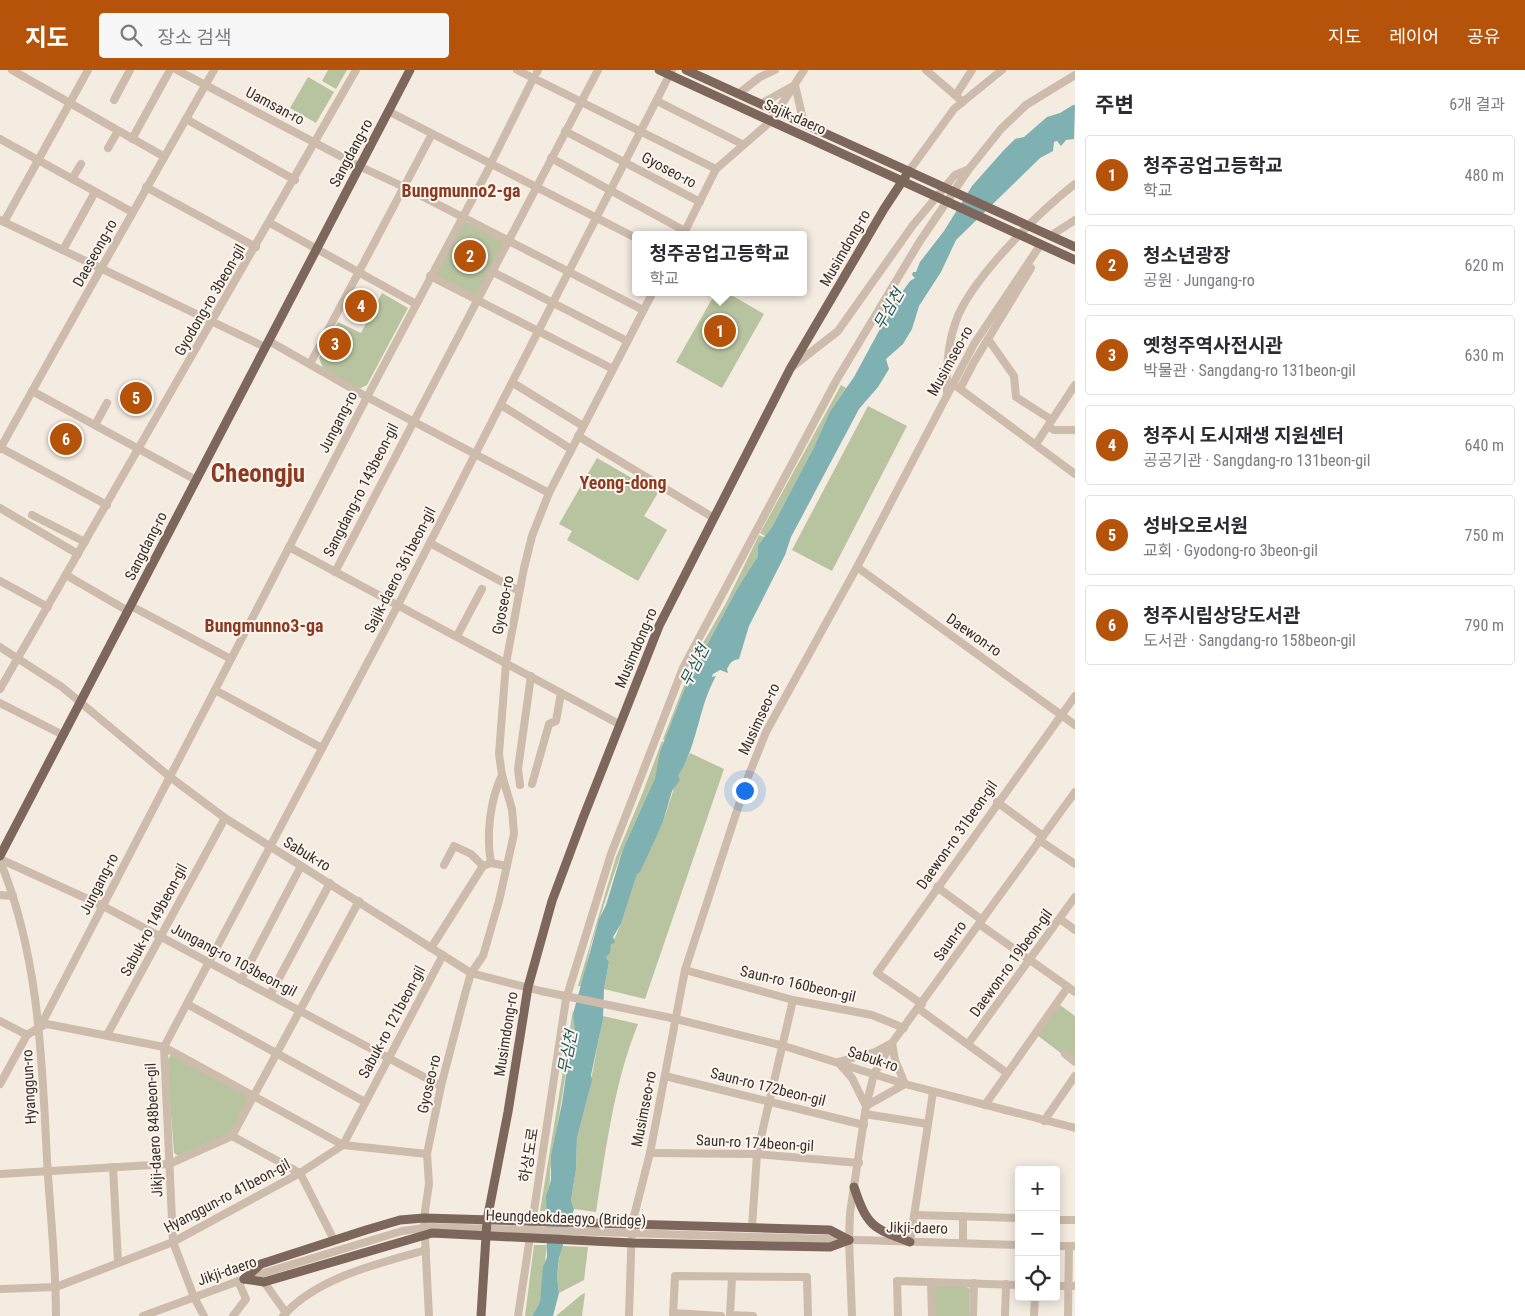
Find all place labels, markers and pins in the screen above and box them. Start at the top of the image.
pin: 2 [454,237,486,275]
pin: 4 [345,287,377,325]
pin: 1 [704,312,736,350]
pin: 3 [319,325,351,363]
pin: 5 [120,379,152,417]
pin: 6 [50,420,82,458]

